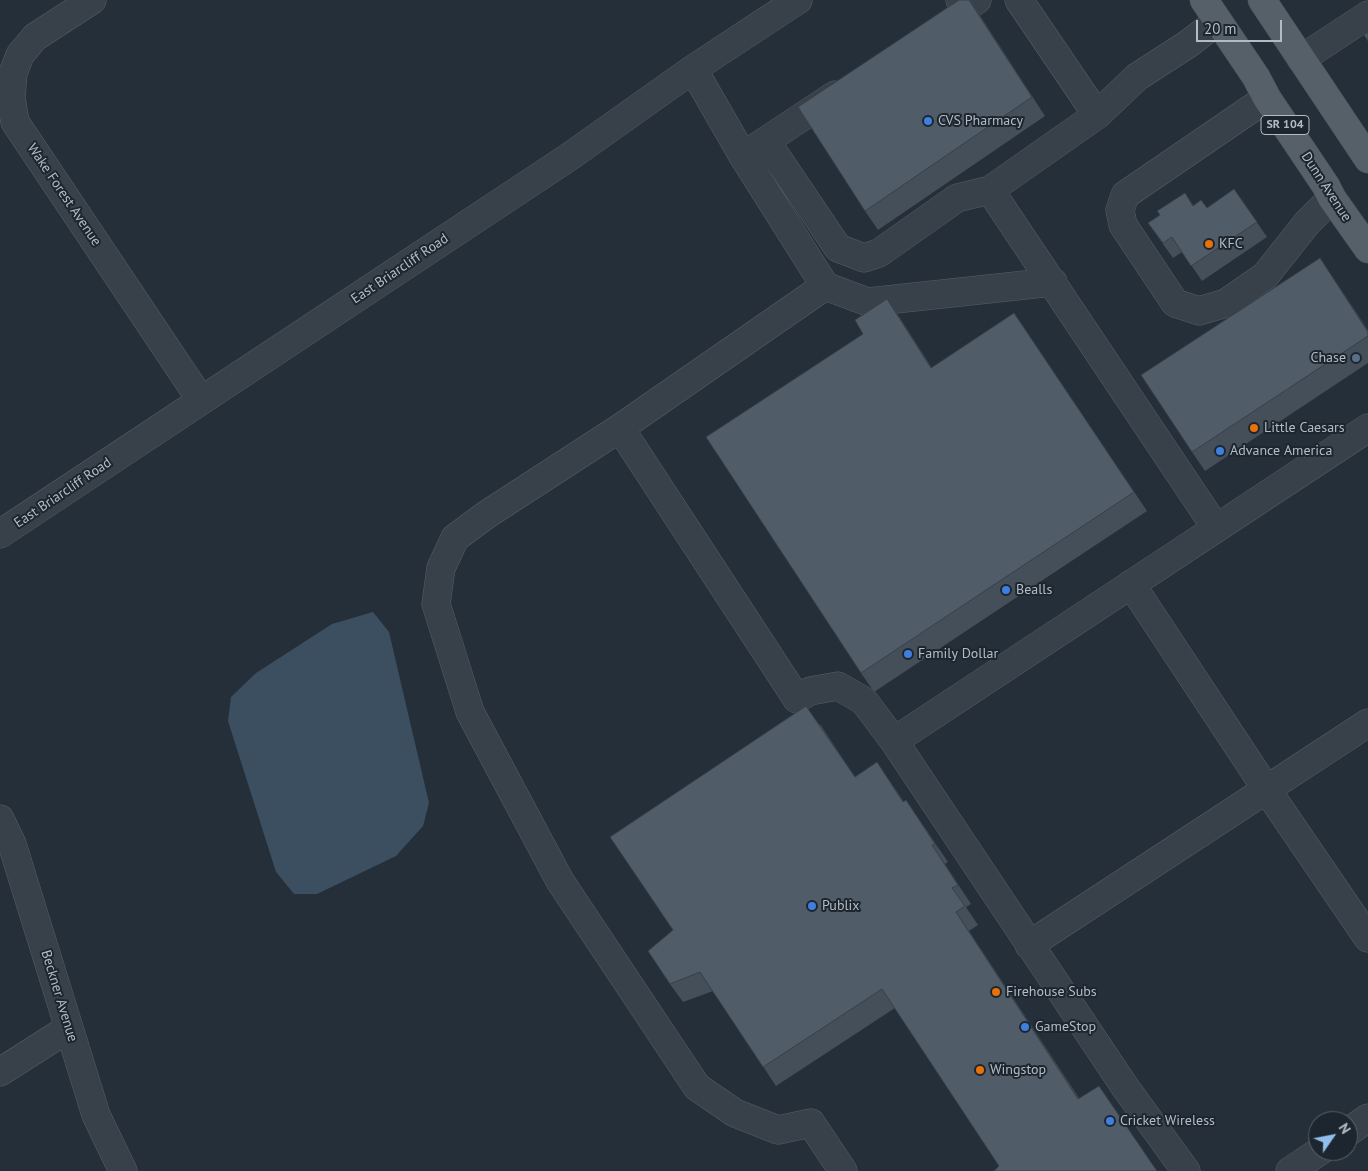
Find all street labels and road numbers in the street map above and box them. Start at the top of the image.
road number: SR 104 [1261,116,1309,134]
street label: Wake Forest Avenue [23,141,105,249]
street label: Dunn Avenue [1297,149,1355,225]
street label: East Briarcliff Road [348,230,452,308]
street label: East Briarcliff Road [11,454,115,532]
street label: Beckner Avenue [37,948,81,1044]

